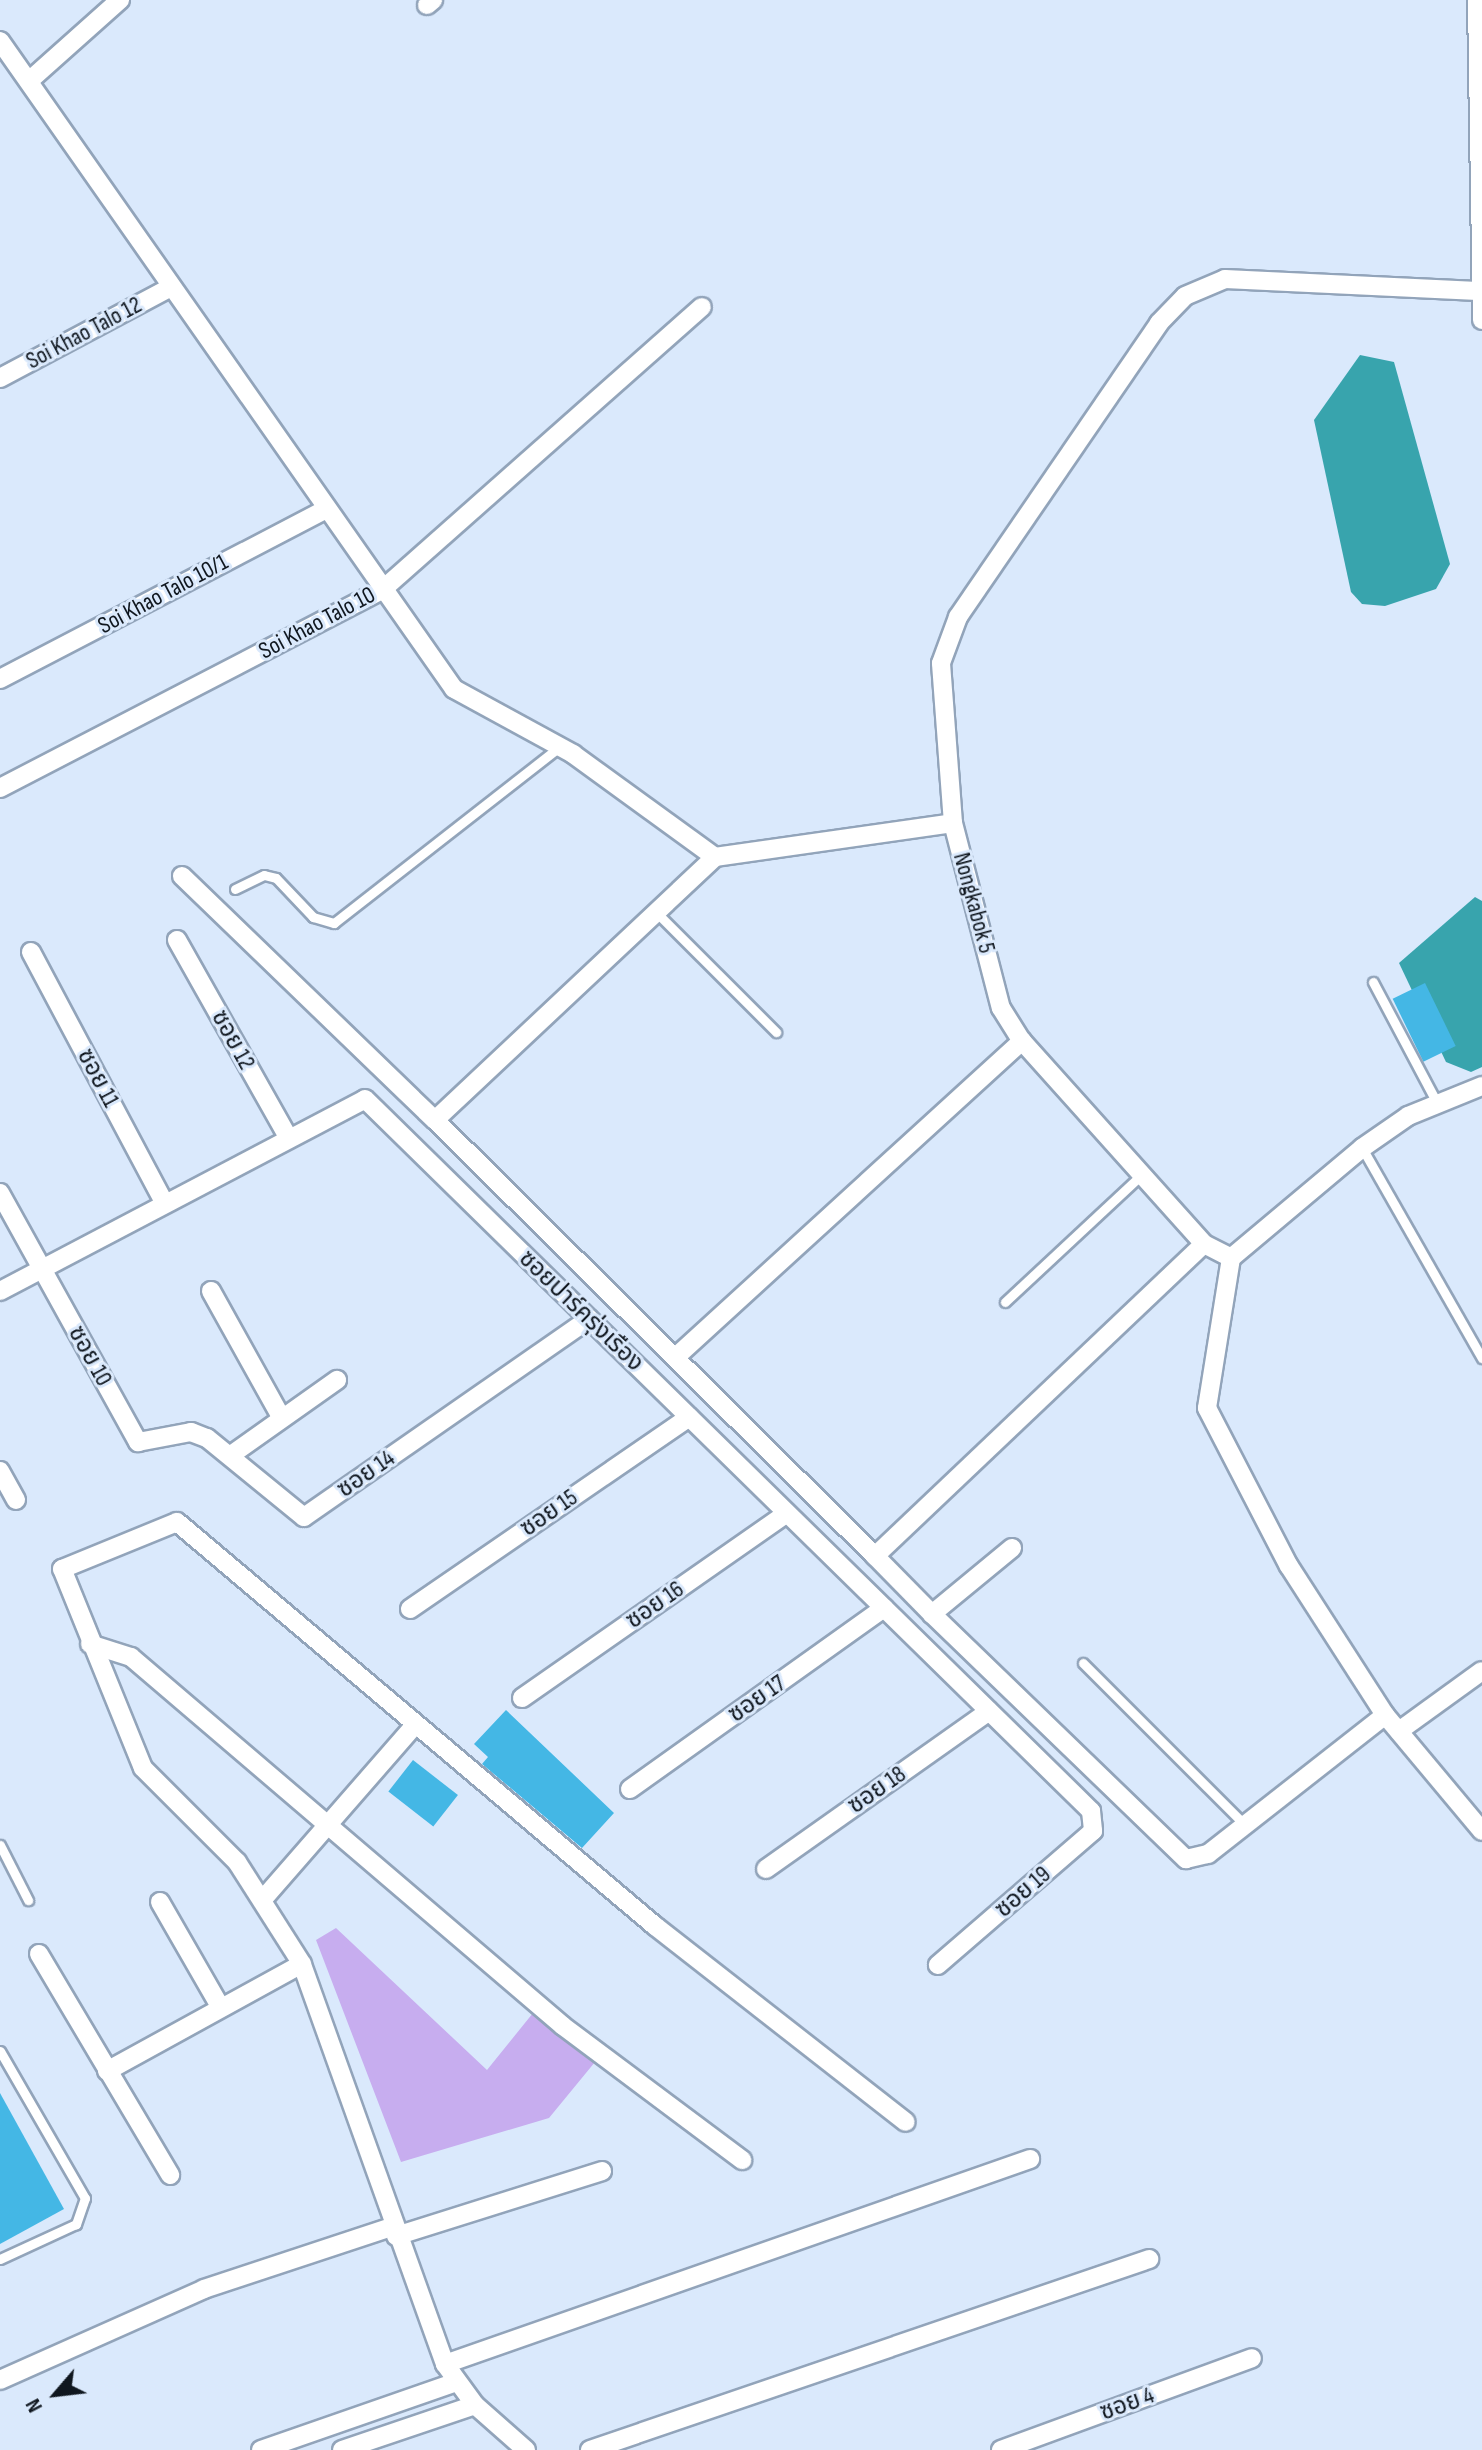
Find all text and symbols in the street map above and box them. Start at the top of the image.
street label: Soi Khao Talo 12 [21,290,147,376]
street label: Soi Khao Talo 10/1 [93,548,233,640]
street label: Soi Khao Talo 10 [254,580,380,666]
street label: Nongkabok 5 [947,850,1001,956]
street label: ซอย 12 [205,1005,261,1075]
street label: ซอย 11 [71,1044,125,1112]
street label: ซอยปาร์ครุ่งเรือง [513,1244,649,1378]
street label: ซอย 10 [62,1321,118,1391]
street label: ซอย 14 [332,1444,400,1504]
street label: ซอย 15 [515,1483,583,1543]
street label: ซอย 16 [620,1575,690,1635]
street label: ซอย 17 [723,1669,791,1729]
street label: ซอย 18 [842,1760,912,1820]
street label: ซอย 19 [989,1860,1057,1924]
north arrow [16,2354,96,2434]
street label: ซอย 4 [1096,2381,1158,2427]
text: N [20,2394,49,2417]

